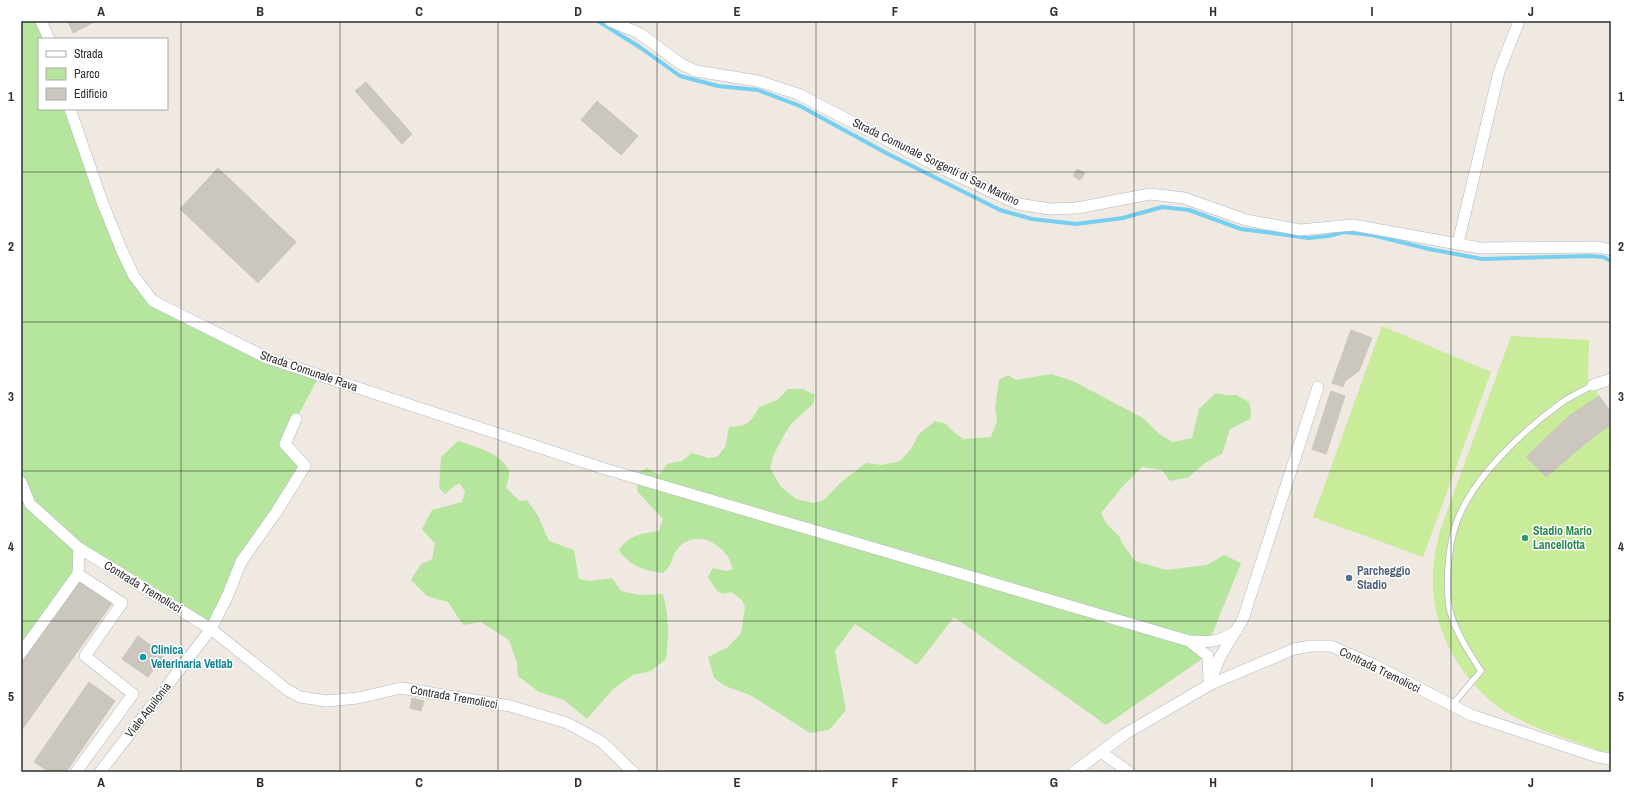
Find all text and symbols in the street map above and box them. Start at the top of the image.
text: A [97,3,105,20]
text: B [256,3,264,20]
text: C [415,3,423,20]
text: D [574,3,582,20]
text: E [733,3,741,20]
text: F [892,3,899,20]
text: G [1050,3,1058,20]
text: H [1209,3,1217,20]
text: I [1371,3,1374,20]
text: J [1528,3,1534,20]
legend [38,38,168,110]
text: Strada [74,46,104,62]
text: Parco [74,66,100,82]
text: Edificio [74,86,107,102]
text: 1 [8,88,14,105]
text: 1 [1618,88,1624,105]
street label: Strada Comunale Sorgenti di San Martino [850,115,1022,209]
text: 2 [8,238,14,255]
text: 2 [1618,238,1624,255]
street label: Strada Comunale Rava [258,347,360,395]
text: 3 [8,388,14,405]
text: 3 [1618,388,1624,405]
place label: Stadio Mario Lancellotta [1533,523,1592,553]
marker: Stadio Mario Lancellotta [1520,533,1530,543]
text: 4 [8,538,14,555]
text: 4 [1618,538,1624,555]
street label: Contrada Tremolicci [101,557,185,617]
place label: Parcheggio Stadio [1357,563,1411,593]
marker: Parcheggio Stadio [1344,573,1354,583]
place label: Clinica Veterinaria Vetlab [151,642,233,672]
street label: Contrada Tremolicci [1337,643,1423,697]
marker: Clinica Veterinaria Vetlab [138,652,148,662]
street label: Viale Aquilonia [121,679,175,741]
street label: Contrada Tremolicci [409,681,499,713]
text: 5 [8,688,14,705]
text: 5 [1618,688,1624,705]
text: A [97,774,105,791]
text: B [256,774,264,791]
text: C [415,774,423,791]
text: D [574,774,582,791]
text: E [733,774,741,791]
text: F [892,774,899,791]
text: G [1050,774,1058,791]
text: H [1209,774,1217,791]
text: I [1371,774,1374,791]
text: J [1528,774,1534,791]

